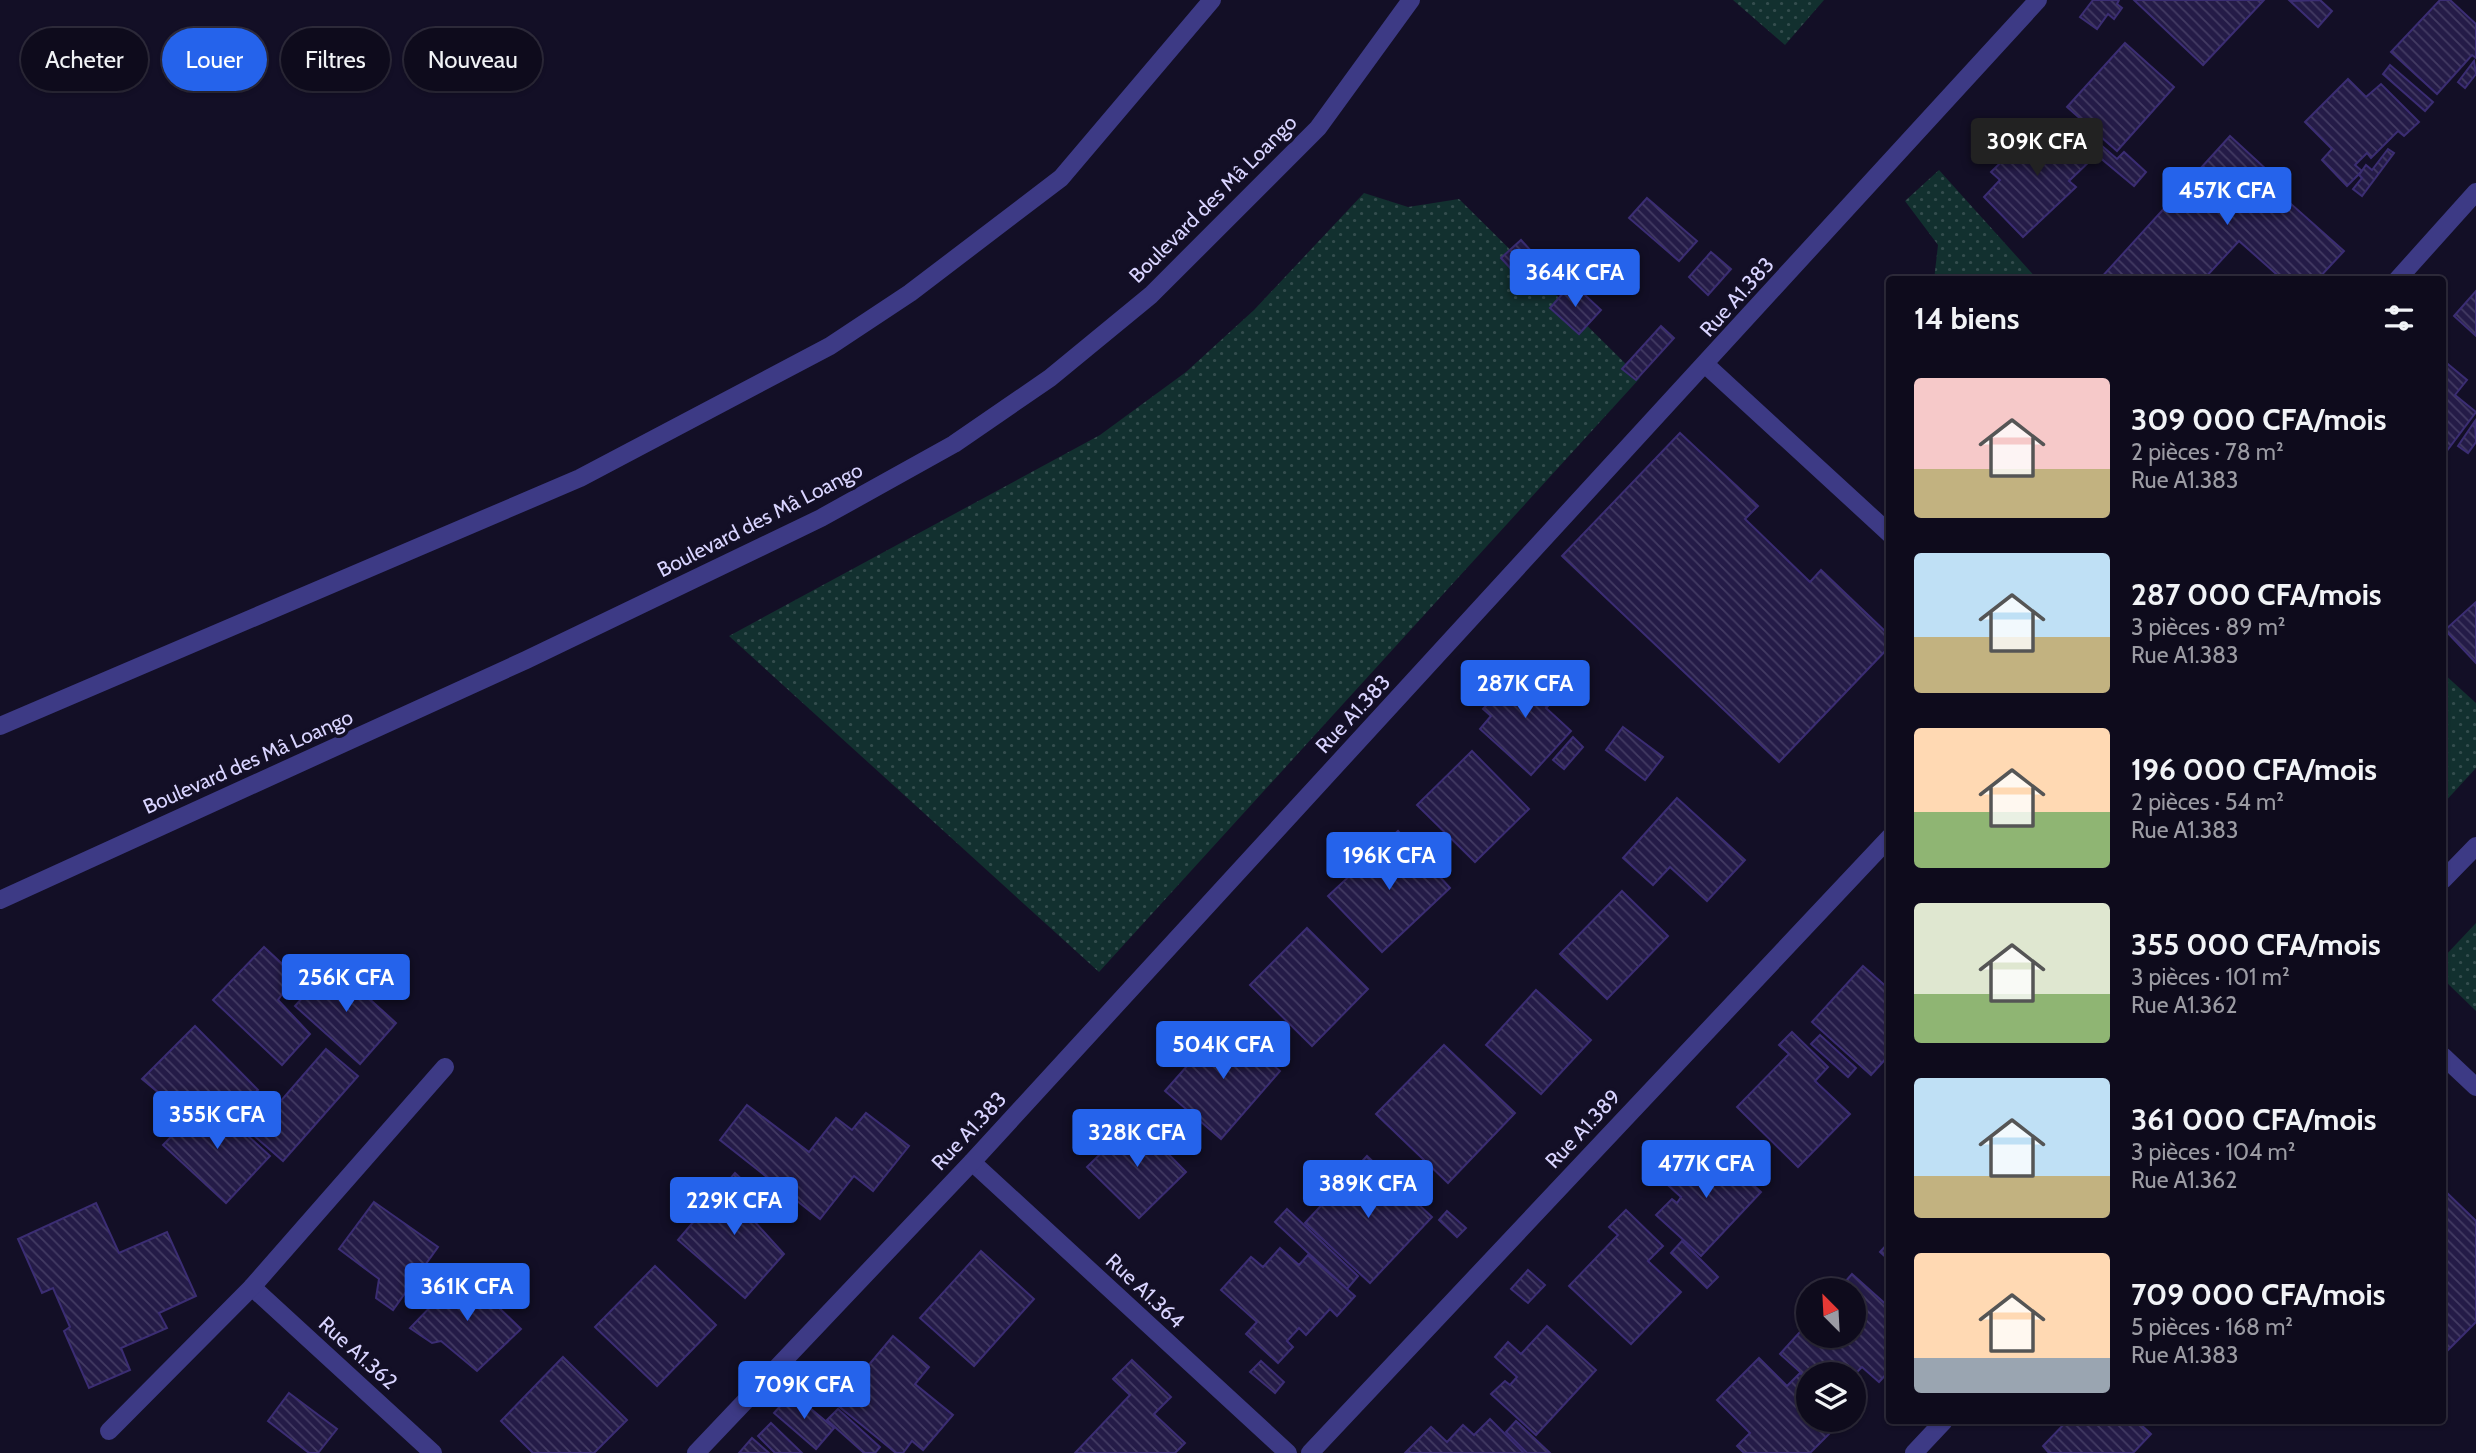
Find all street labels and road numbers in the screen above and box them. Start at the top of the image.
street label: Boulevard des Mâ Loango [1124,110,1302,288]
street label: Rue A1.383 [1695,252,1779,341]
street label: Boulevard des Mâ Loango [653,457,867,582]
street label: Rue A1.383 [1310,669,1395,758]
street label: Boulevard des Mâ Loango [139,704,357,819]
street label: Rue A1.389 [1540,1084,1625,1173]
street label: Rue A1.383 [926,1086,1011,1175]
street label: Rue A1.364 [1101,1248,1190,1333]
street label: Rue A1.362 [314,1311,403,1394]

